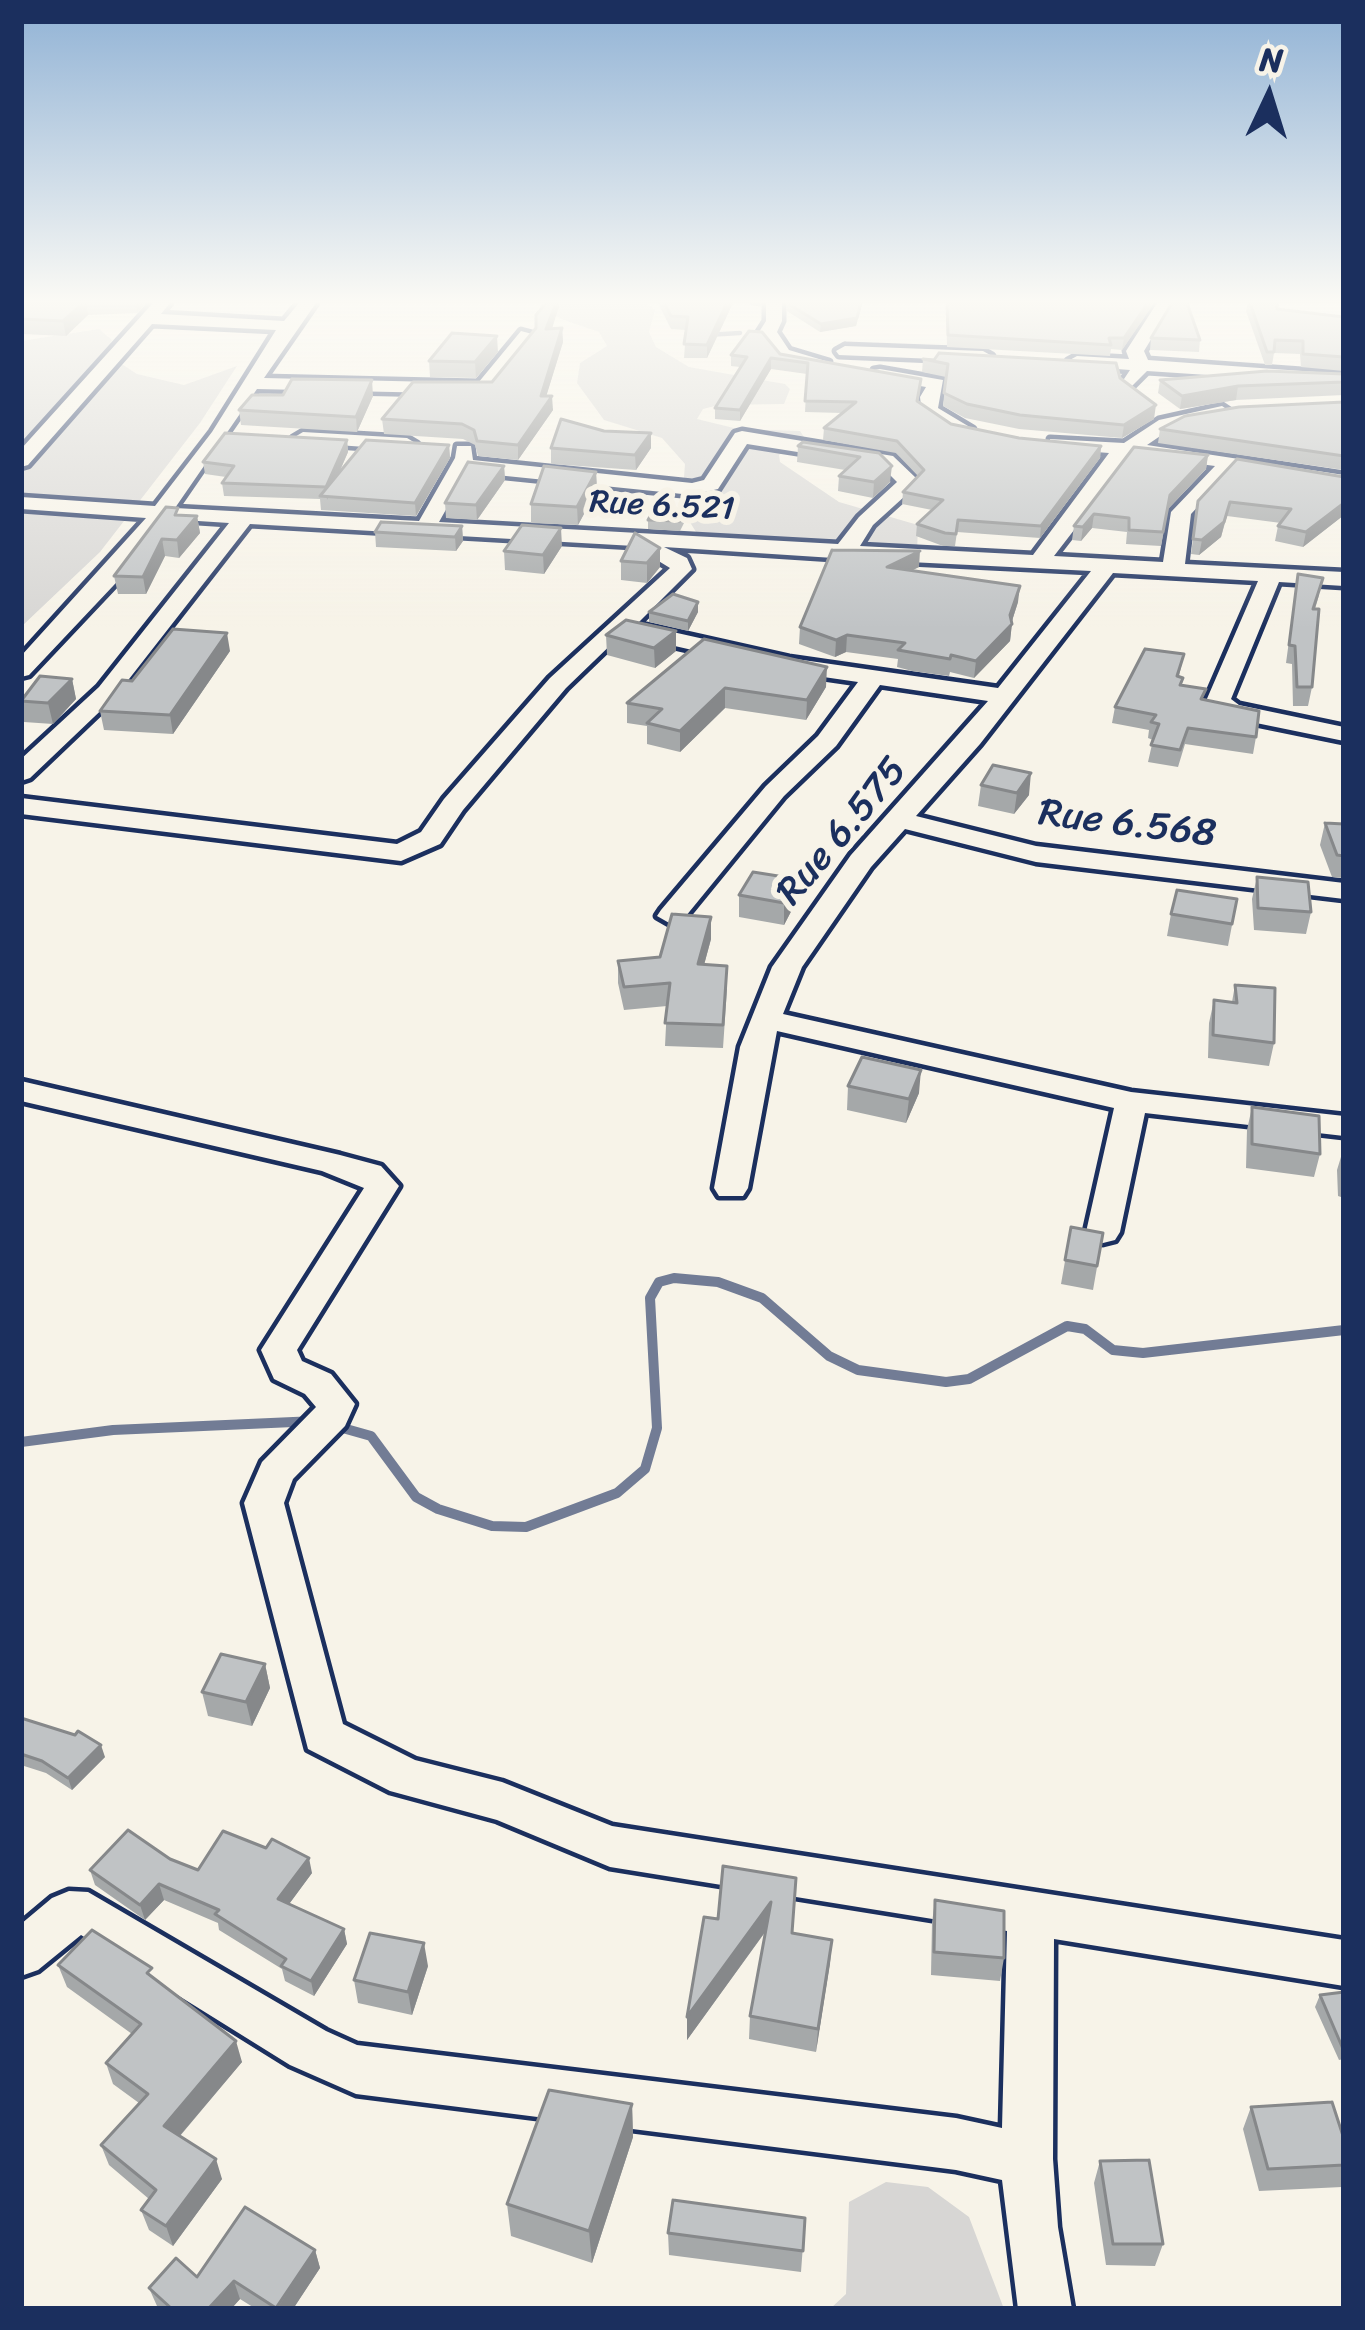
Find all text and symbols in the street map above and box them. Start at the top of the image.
text: N [1258,30,1285,90]
north arrow [1209,36,1329,156]
street label: Rue 6.521 [588,483,736,531]
street label: Rue 6.575 [768,749,918,915]
street label: Rue 6.568 [1036,791,1218,859]

